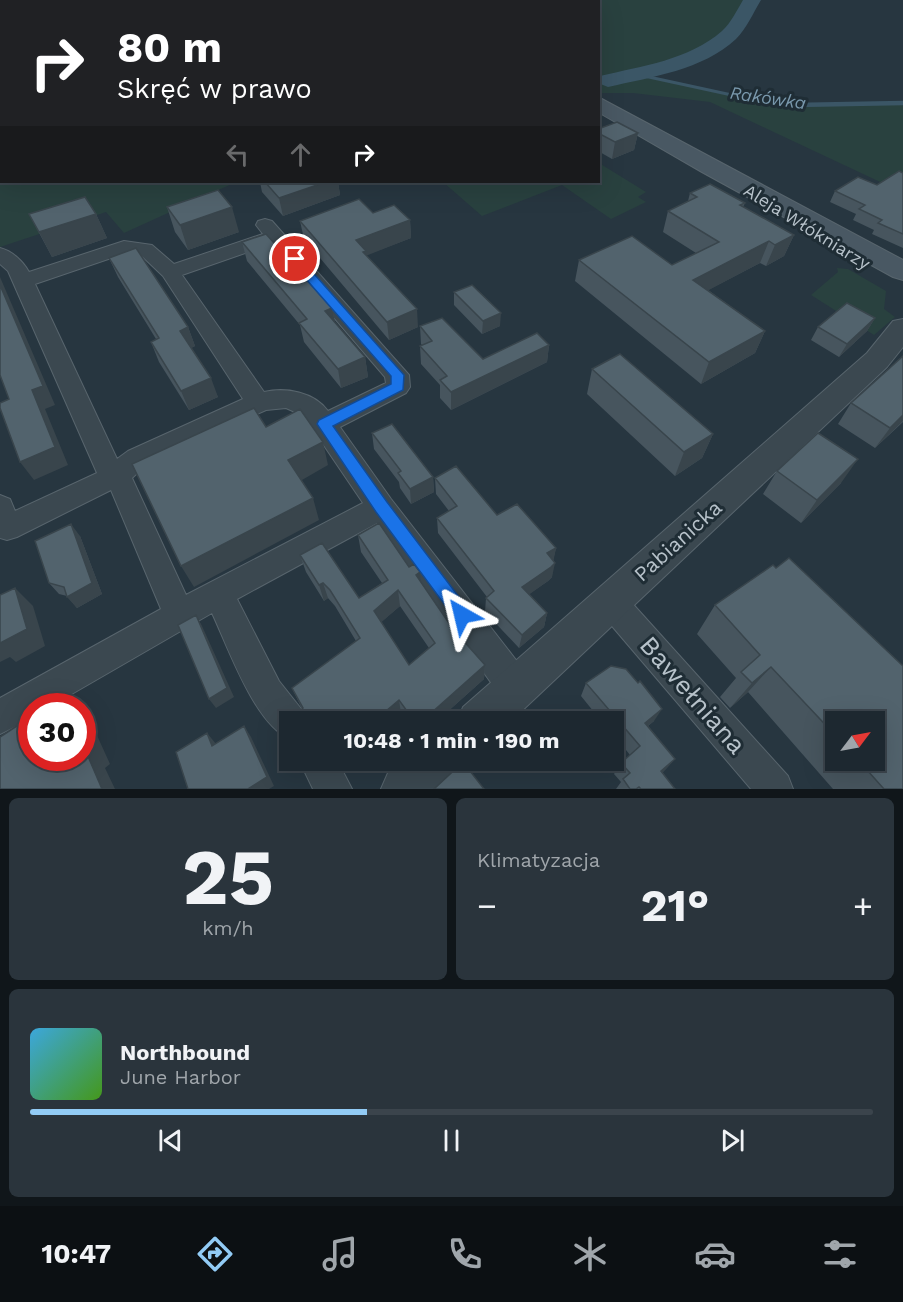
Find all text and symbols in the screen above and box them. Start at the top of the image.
text: 80 m [117,23,222,72]
icon: right [18,24,96,102]
text: Skręć w prawo [117,73,312,105]
water label: Rakówka [729,82,807,113]
icon: left [221,138,254,171]
icon: ahead [284,138,317,171]
icon: right [347,138,380,171]
street label: Aleja Włókniarzy [740,179,875,274]
pin [269,233,320,284]
icon: arrive [278,242,311,275]
street label: Pabianicka [629,495,727,586]
position arrow [430,583,494,647]
street label: Bawełniana [634,630,752,760]
speed limit sign: 30 [18,693,96,771]
north arrow [825,711,885,771]
map controls [825,711,885,771]
text: 10:48 · 1 min · 190 m [344,728,559,753]
text: 25 [182,831,274,923]
text: Klimatyzacja [477,848,600,872]
text: 21° [641,879,709,932]
text: − [477,886,497,925]
text: + [853,886,873,925]
text: km/h [202,916,254,940]
text: Northbound [120,1040,250,1065]
text: June Harbor [120,1065,241,1089]
icon: previous [154,1124,187,1157]
icon: pause [435,1124,468,1157]
icon: next [716,1124,749,1157]
icon: directions [194,1233,236,1275]
icon: music [319,1233,361,1275]
icon: phone [444,1233,486,1275]
icon: climate [569,1233,611,1275]
icon: car [694,1233,736,1275]
icon: filters [819,1233,861,1275]
text: 10:47 [42,1238,111,1270]

